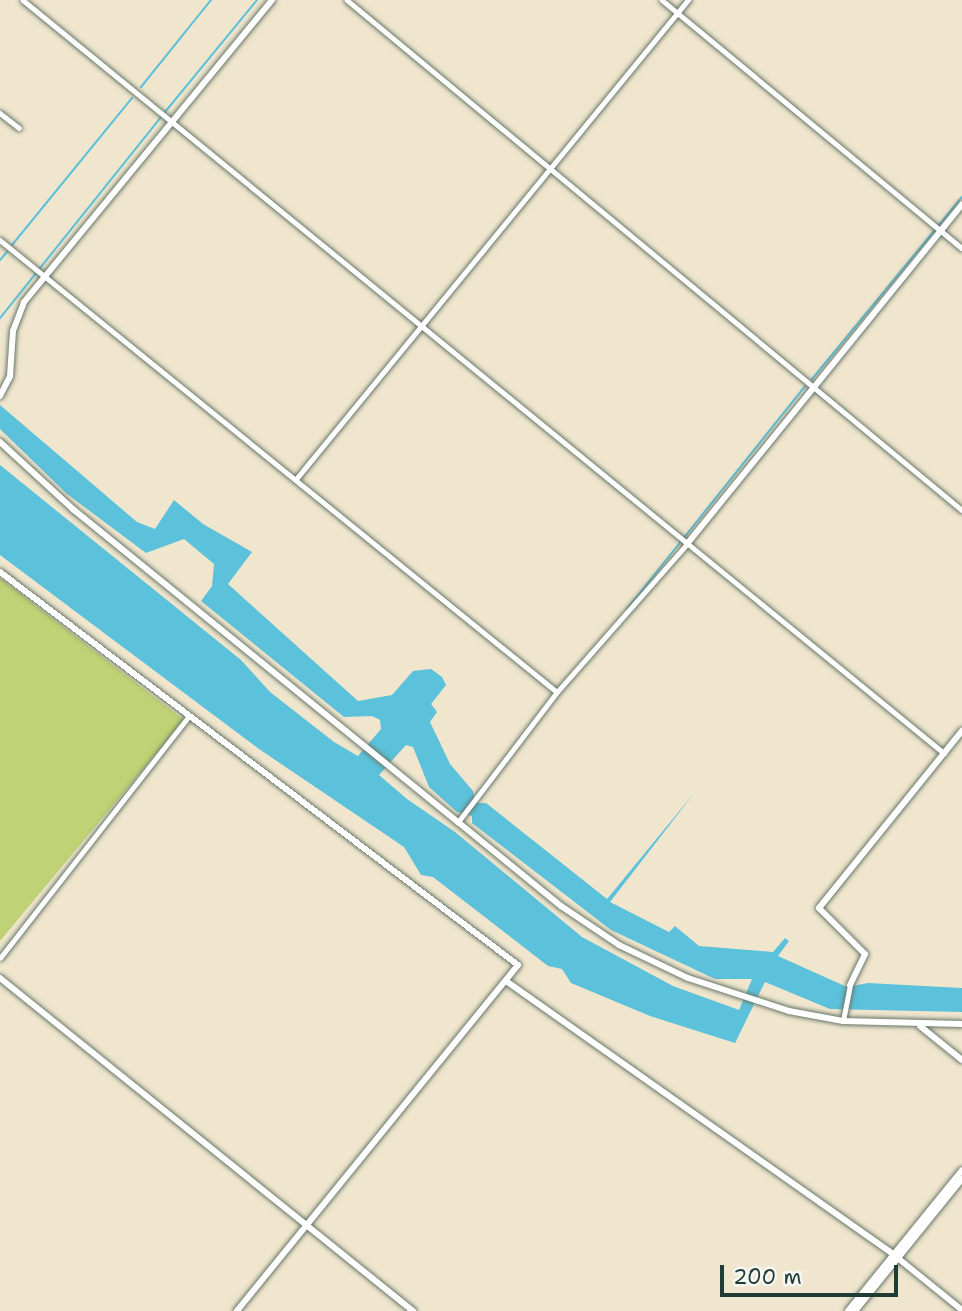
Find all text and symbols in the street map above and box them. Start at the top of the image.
scale bar [724,1252,902,1296]
text: 200 m [733,1263,802,1291]

